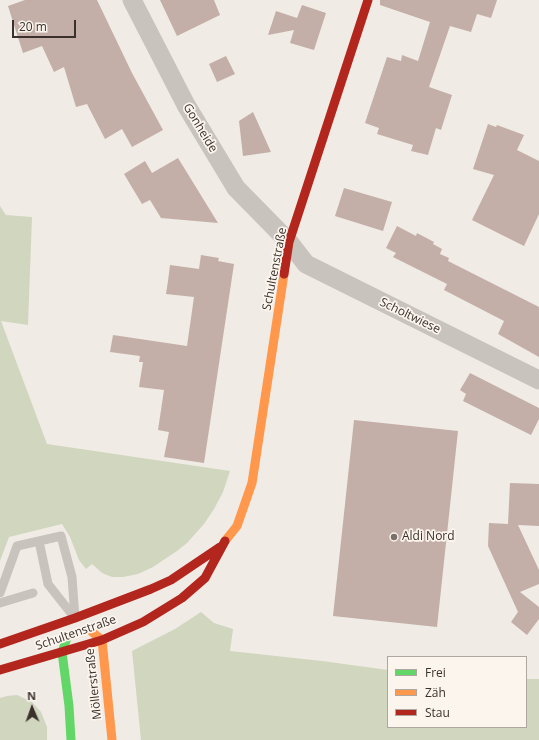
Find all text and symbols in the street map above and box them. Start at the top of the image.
scale bar [14,12,78,38]
text: 20 m [19,18,47,35]
street label: Gonheide [180,101,220,155]
street label: Schultenstraße [260,226,290,312]
street label: Scholtwiese [377,295,443,337]
place label: Aldi Nord [402,530,455,544]
marker: Aldi Nord [389,532,399,542]
street label: Schultenstraße [34,612,118,654]
street label: Möllerstraße [83,648,105,720]
legend [387,656,527,728]
text: Frei [425,664,446,681]
text: Zäh [425,684,446,701]
north arrow [12,688,52,728]
text: N [27,688,36,703]
text: Stau [425,704,450,721]

